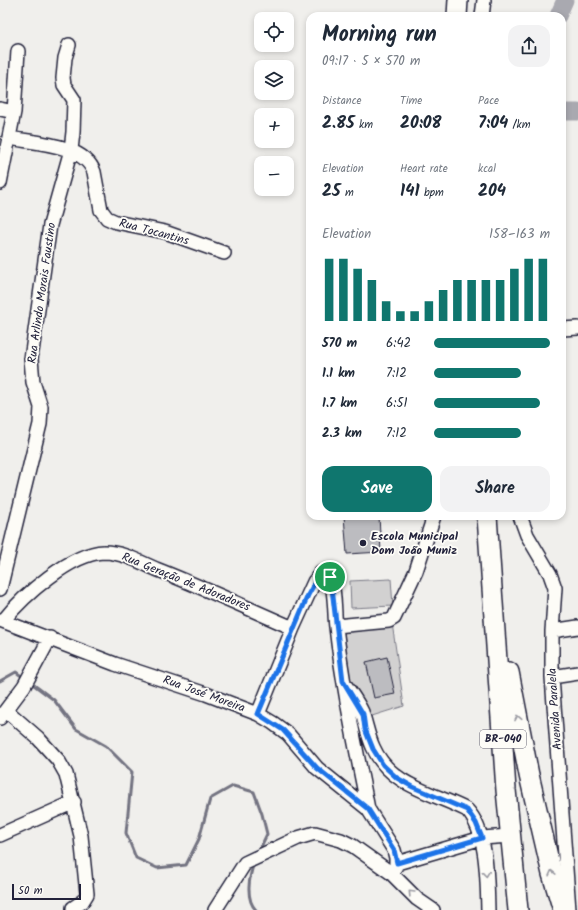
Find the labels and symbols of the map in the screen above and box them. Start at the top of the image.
street label: Rua Tocantins [117,214,191,250]
street label: Rua Arlindo Morais Faustino [23,221,61,365]
place label: Escola Municipal Dom João Muniz [371,527,459,560]
marker: Escola Municipal Dom João Muniz [358,538,368,548]
street label: Rua Geração de Adoradores [119,547,253,617]
pin [313,560,347,594]
street label: Avenida Paralela [543,667,567,751]
street label: Rua José Moreira [160,670,248,718]
one-way arrow [514,715,522,722]
road number: BR-040 [480,730,526,748]
one-way arrow [548,869,557,876]
one-way arrow [481,871,490,877]
scale bar [12,882,81,901]
one-way arrow [408,890,416,898]

